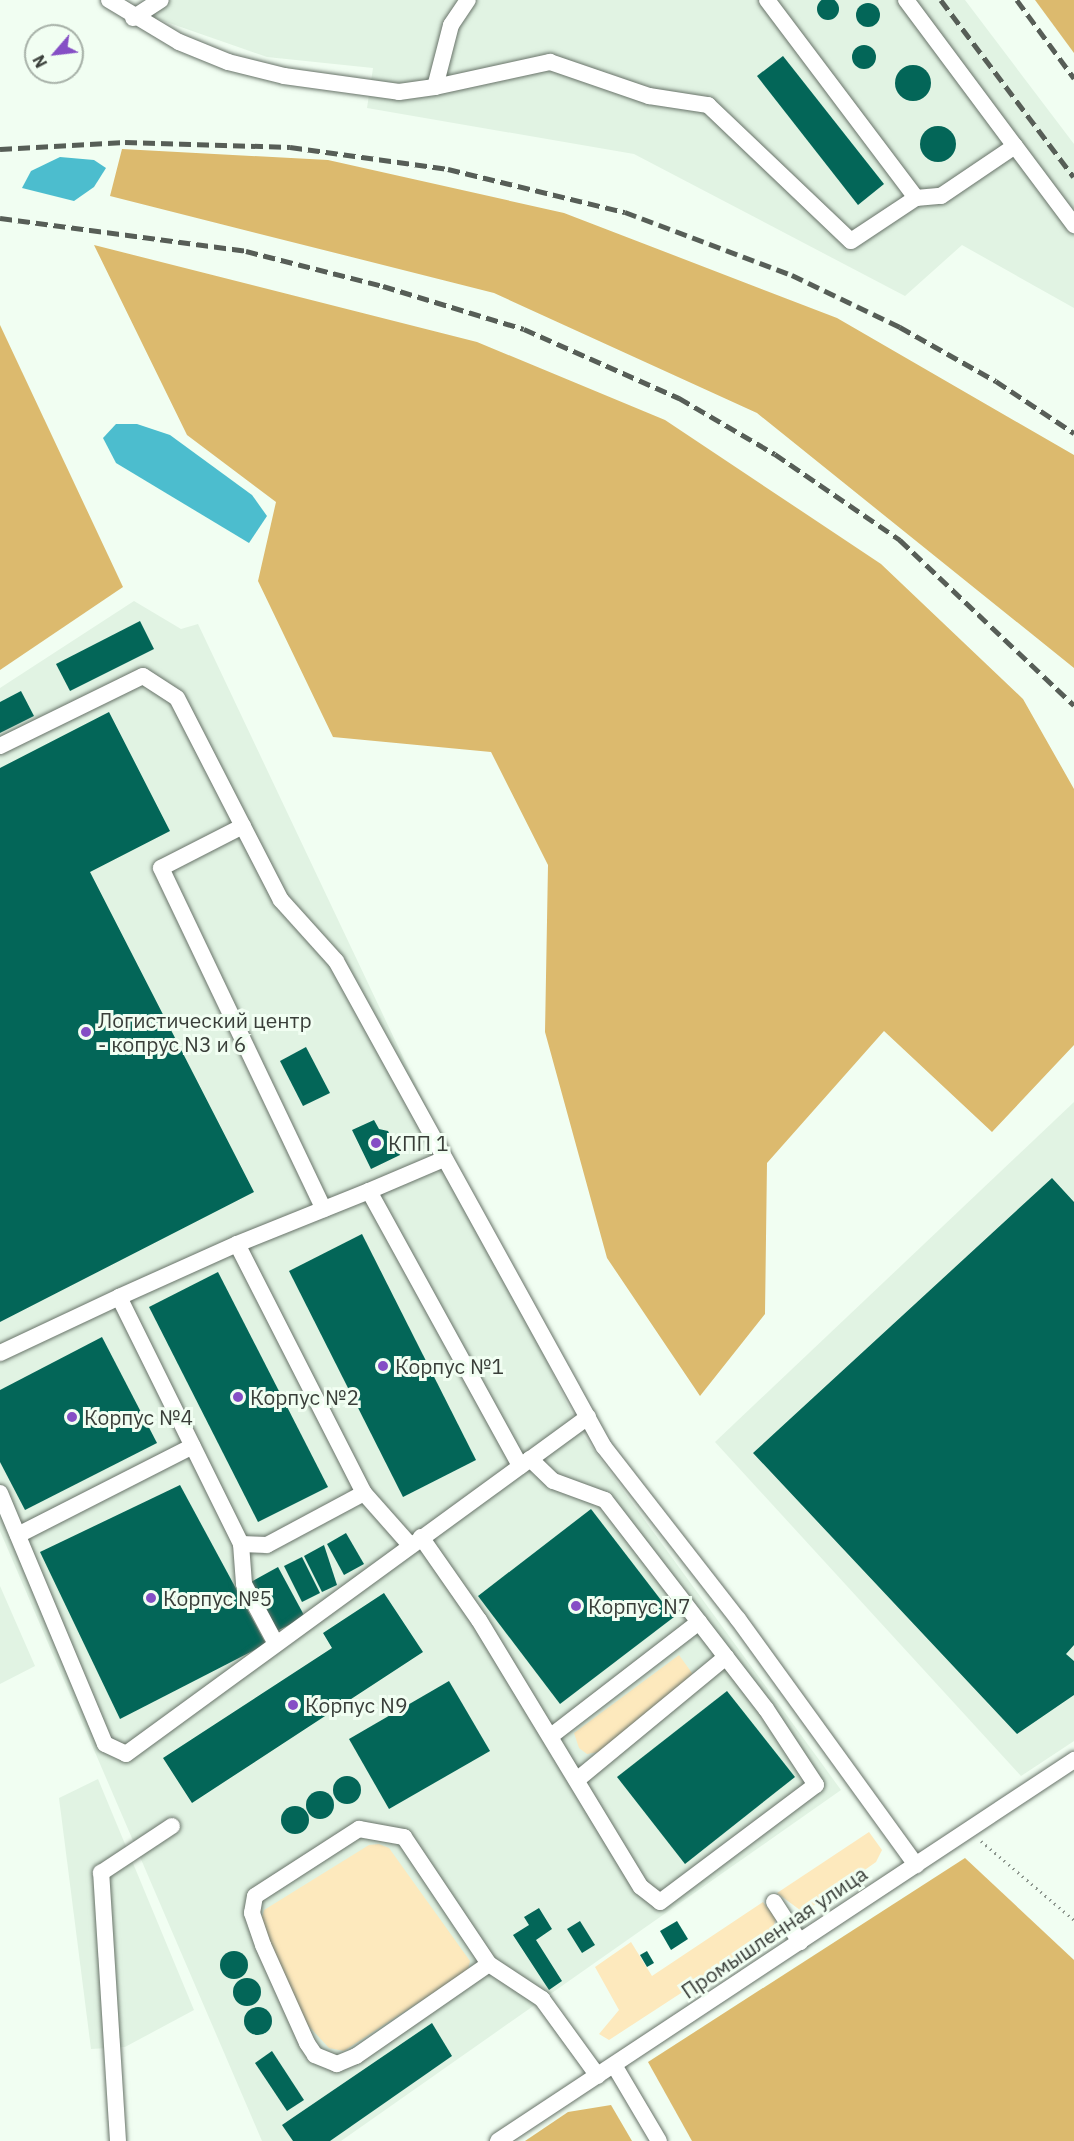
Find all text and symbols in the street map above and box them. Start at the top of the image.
north arrow [24,24,84,84]
text: N [28,52,51,71]
place label: Логистический центр - копрус N3 и 6 [98,1007,312,1057]
marker: Логистический центр - копрус N3 и 6 [79,1025,93,1039]
place label: КПП 1 [388,1130,449,1156]
marker: КПП 1 [369,1136,383,1150]
place label: Корпус №1 [395,1353,504,1379]
marker: Корпус №1 [376,1359,390,1373]
place label: Корпус №2 [250,1384,359,1410]
marker: Корпус №2 [231,1390,245,1404]
place label: Корпус №4 [84,1404,193,1430]
marker: Корпус №4 [65,1410,79,1424]
place label: Корпус №5 [163,1585,272,1611]
marker: Корпус №5 [144,1591,158,1605]
place label: Корпус N7 [588,1593,690,1619]
marker: Корпус N7 [569,1599,583,1613]
place label: Корпус N9 [305,1692,407,1718]
marker: Корпус N9 [286,1698,300,1712]
street label: Промышленная улица [676,1860,872,2004]

